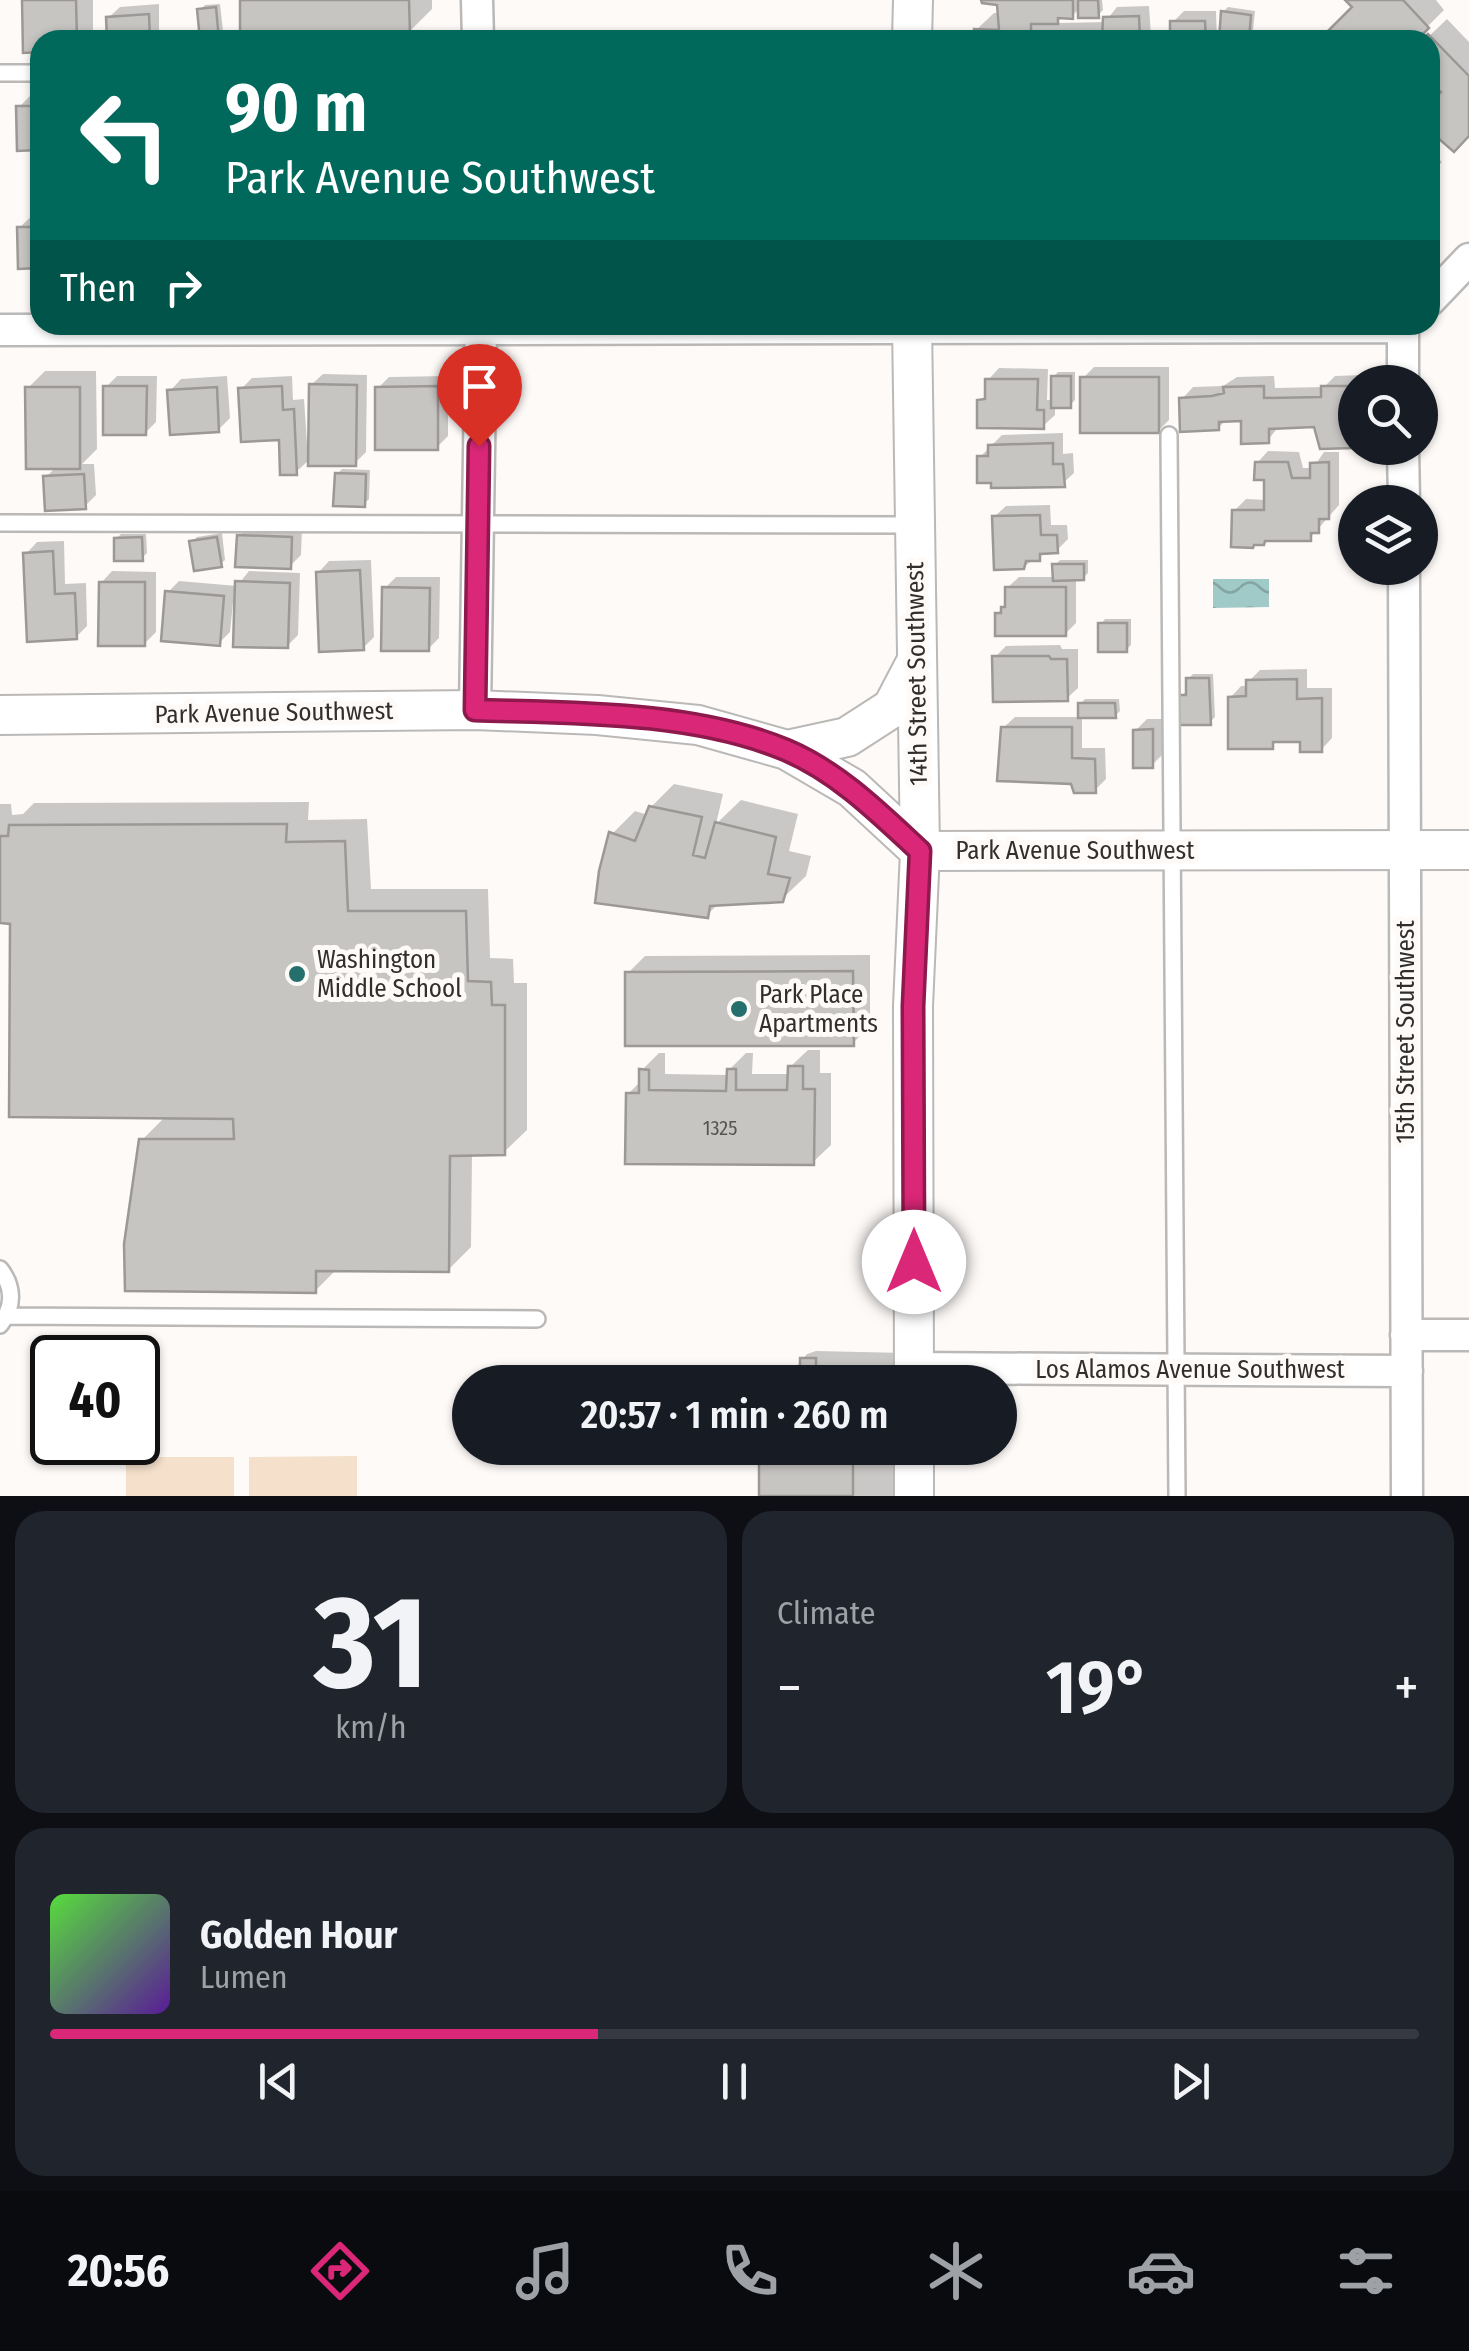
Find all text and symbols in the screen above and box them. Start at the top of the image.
text: 90 m [225,66,367,150]
icon: left [60,70,190,200]
text: Park Avenue Southwest [225,151,655,205]
icon: right [156,260,211,315]
text: Then [60,265,136,311]
pin [437,344,522,447]
icon: arrive [452,359,507,414]
map controls [1338,365,1438,585]
button: search [1338,365,1438,465]
button: layers [1338,485,1438,585]
street label: 14th Street Southwest [900,561,934,786]
street label: Park Avenue Southwest [154,696,394,730]
street label: Park Avenue Southwest [956,836,1195,866]
street label: 15th Street Southwest [1391,920,1421,1144]
place label: Washington Middle School [317,945,462,1004]
marker: Washington Middle School [286,963,308,985]
place label: Park Place Apartments [759,980,878,1039]
marker: Park Place Apartments [728,998,750,1020]
house number: 1325 [703,1116,737,1140]
position arrow [862,1210,966,1314]
speed limit sign: 40 [30,1335,160,1465]
street label: Los Alamos Avenue Southwest [1035,1355,1346,1385]
text: 20:57 · 1 min · 260 m [581,1392,888,1438]
text: 31 [314,1565,428,1721]
text: Climate [777,1594,876,1632]
text: 19° [1046,1643,1150,1733]
text: − [777,1655,802,1721]
text: + [1394,1655,1419,1721]
text: km/h [335,1708,407,1746]
text: Golden Hour [200,1912,398,1958]
text: Lumen [200,1958,288,1996]
icon: previous [251,2054,306,2109]
icon: pause [707,2054,762,2109]
icon: next [1163,2054,1218,2109]
icon: directions [305,2236,375,2306]
icon: music [510,2236,580,2306]
icon: phone [715,2236,785,2306]
icon: climate [921,2236,991,2306]
icon: car [1126,2236,1196,2306]
icon: filters [1331,2236,1401,2306]
text: 20:56 [68,2244,169,2298]

